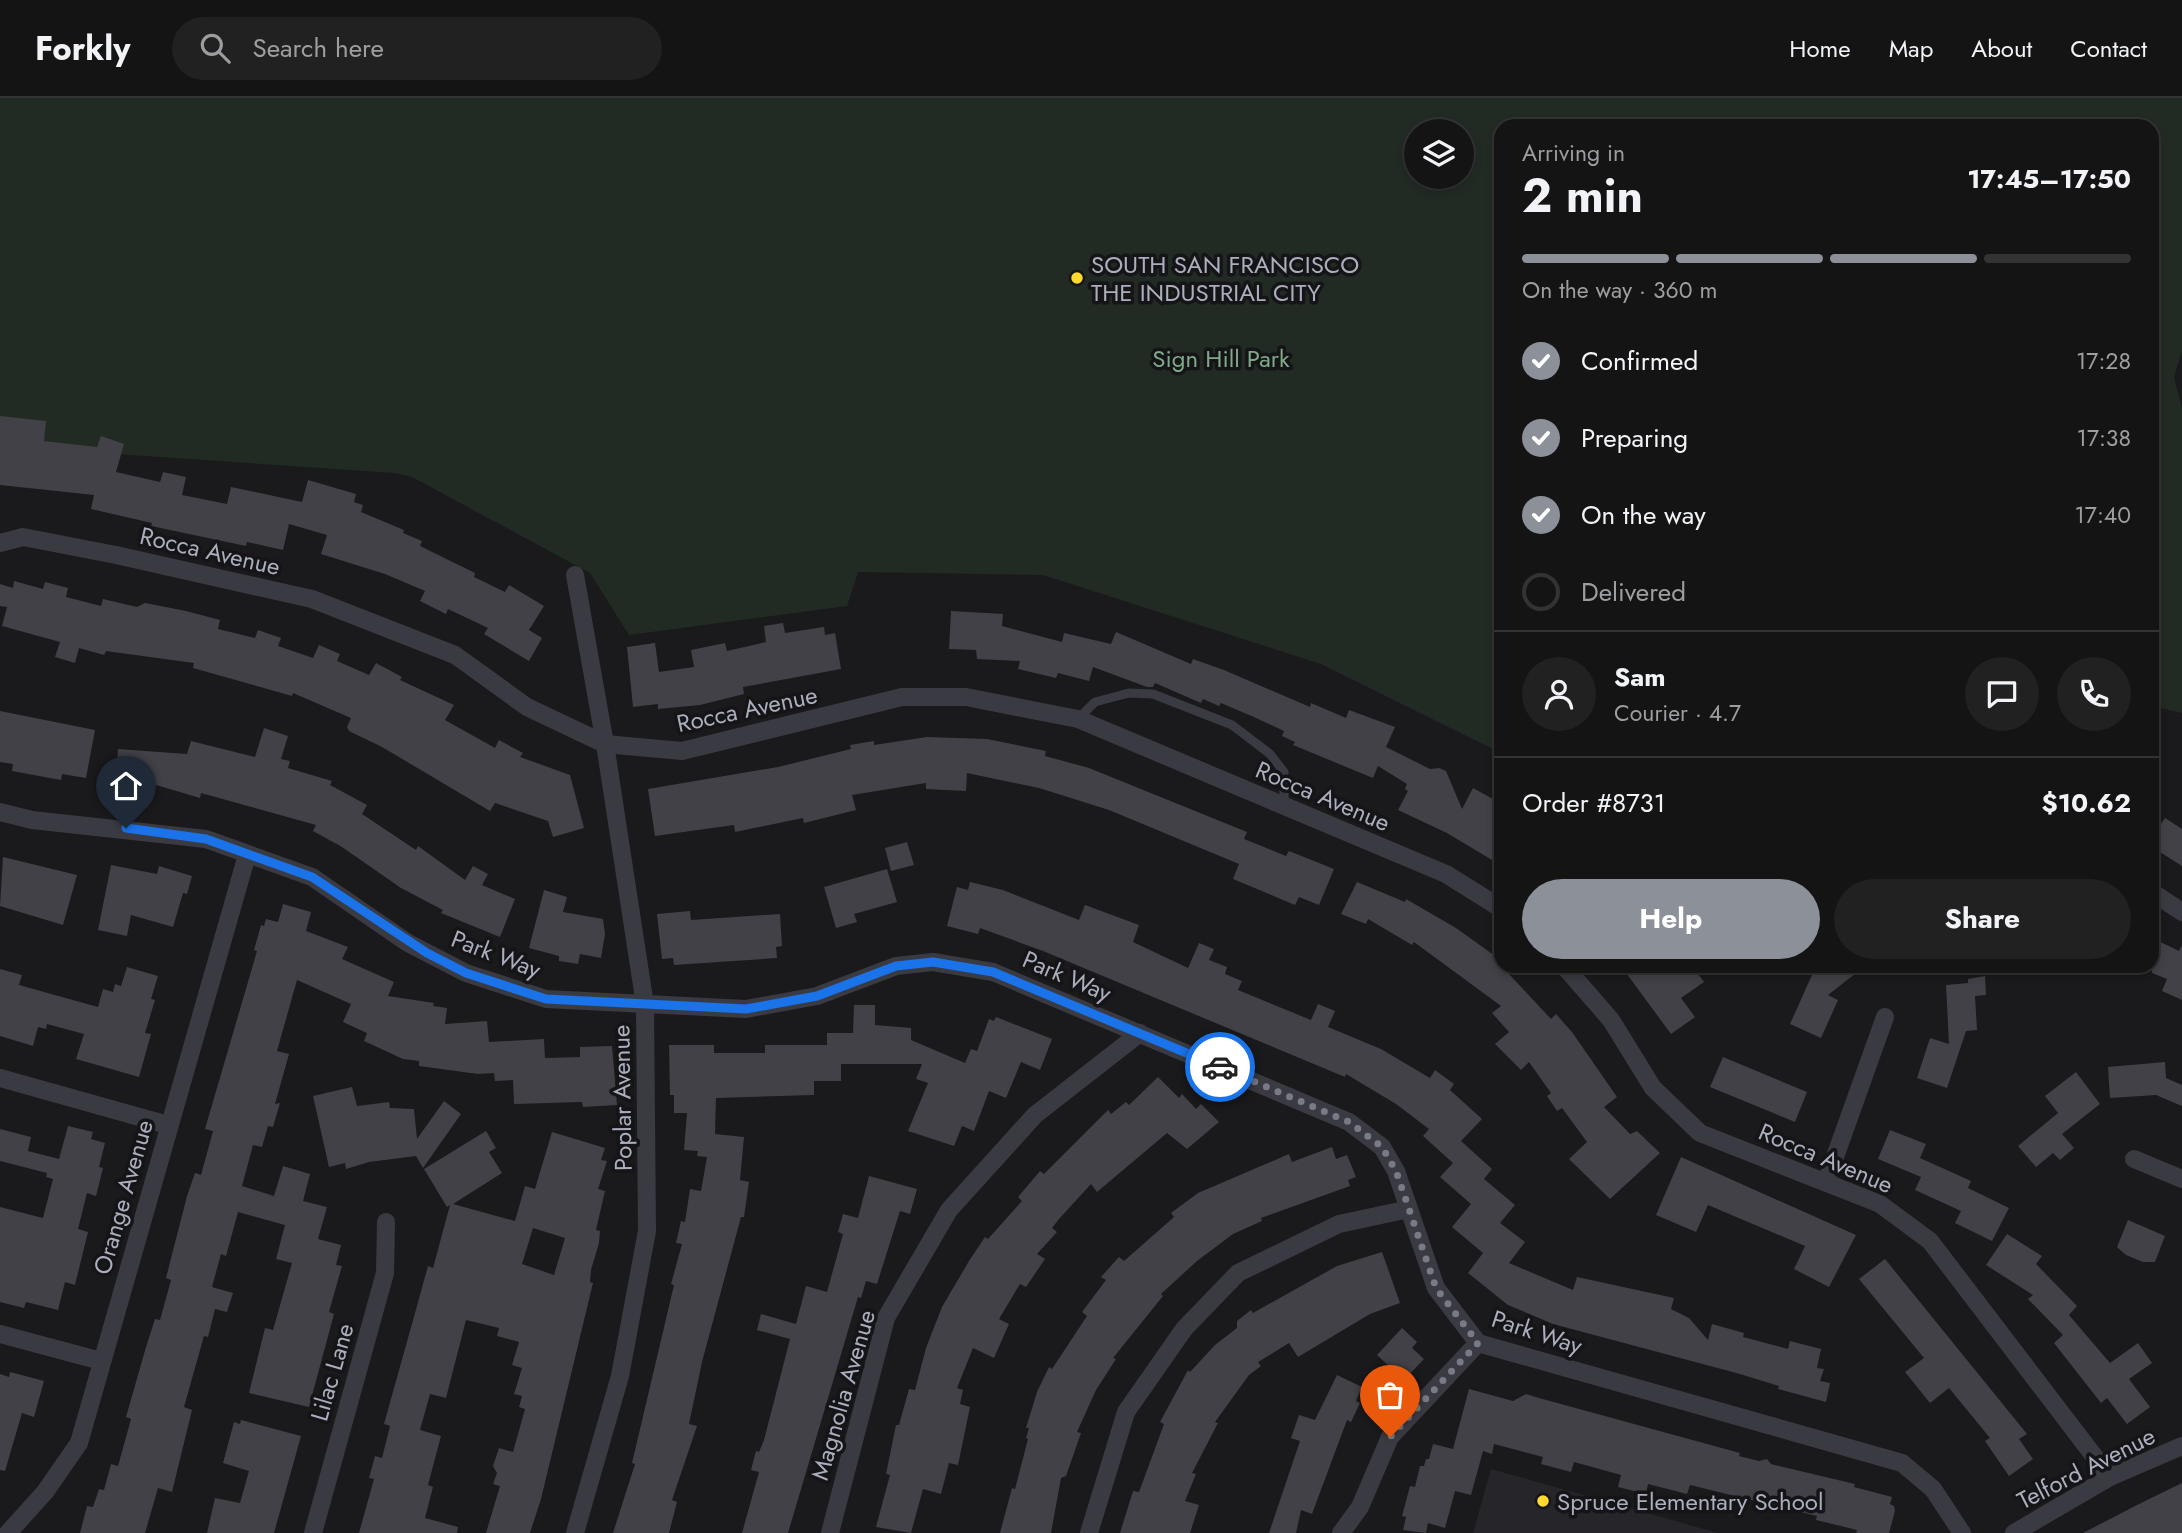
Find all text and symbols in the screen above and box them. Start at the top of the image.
search box [172,17,662,80]
text: Forkly [35,25,130,72]
icon: search [196,29,234,67]
text: Search here [252,29,384,67]
text: Home [1789,31,1851,66]
text: Map [1889,31,1933,66]
text: About [1971,31,2032,66]
text: Contact [2070,31,2147,66]
map controls [1404,119,1474,189]
button: layers [1404,119,1474,189]
text: Arriving in [1522,136,1625,170]
text: 17:45–17:50 [1967,160,2131,198]
text: 2 min [1522,163,1643,229]
place label: SOUTH SAN FRANCISCO THE INDUSTRIAL CITY [1091,247,1359,310]
marker: SOUTH SAN FRANCISCO THE INDUSTRIAL CITY [1069,270,1085,286]
text: On the way · 360 m [1522,273,1717,307]
park label: Sign Hill Park [1152,341,1290,376]
icon: check [1522,342,1560,380]
text: Confirmed [1581,342,1698,380]
text: 17:28 [2076,344,2131,378]
icon: check [1522,419,1560,457]
text: Preparing [1581,419,1688,457]
text: 17:38 [2077,421,2131,455]
icon: check [1522,496,1560,534]
text: On the way [1581,496,1706,534]
text: 17:40 [2074,498,2131,532]
street label: Rocca Avenue [136,518,284,584]
text: Delivered [1581,573,1686,611]
button: person [1522,657,1596,731]
button: chat [1965,657,2039,731]
button: phone [2057,657,2131,731]
text: Sam [1614,658,1666,696]
street label: Rocca Avenue [673,677,821,741]
text: Courier · 4.7 [1614,696,1741,730]
street label: Rocca Avenue [1250,752,1396,840]
pin [96,756,156,828]
icon: home [107,767,145,805]
text: Order #8731 [1522,784,1665,822]
text: $10.62 [2042,784,2131,822]
button: Help [1522,879,1820,959]
button: Share [1834,879,2131,959]
street label: Park Way [446,921,546,987]
street label: Park Way [1017,942,1117,1011]
street label: Poplar Avenue [603,1024,641,1172]
courier [1185,1032,1255,1102]
icon: car [1201,1048,1239,1086]
street label: Rocca Avenue [1753,1114,1899,1202]
street label: Orange Avenue [84,1116,162,1278]
street label: Park Way [1487,1301,1587,1363]
street label: Magnolia Avenue [802,1306,884,1484]
street label: Lilac Lane [301,1319,363,1425]
pin [1360,1365,1420,1437]
icon: bag [1371,1376,1409,1414]
street label: Telford Avenue [2011,1418,2161,1518]
place label: Spruce Elementary School [1557,1484,1823,1519]
marker: Spruce Elementary School [1535,1493,1551,1509]

